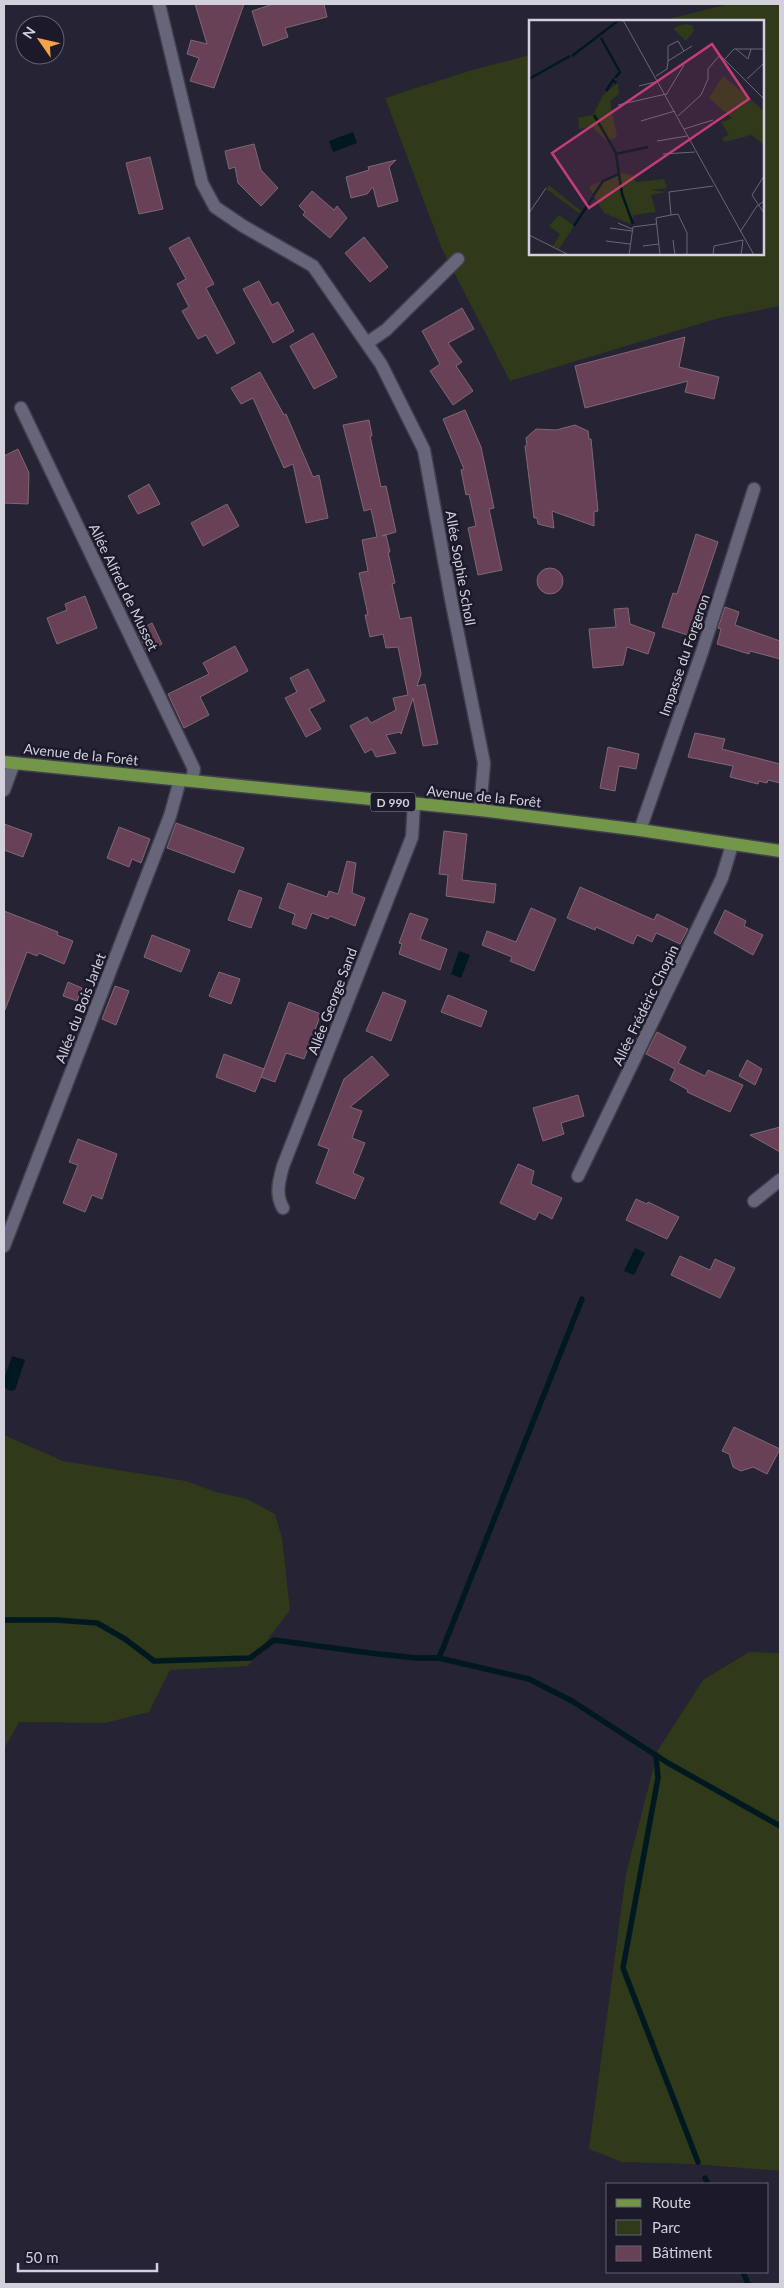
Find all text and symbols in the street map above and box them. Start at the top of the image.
north arrow [15,15,65,65]
inset map [529,20,764,255]
text: N [19,23,39,42]
street label: Allée Sophie Scholl [443,509,479,627]
street label: Allée Alfred de Musset [86,521,162,653]
street label: Impasse du Forgeron [655,592,713,718]
street label: Avenue de la Forêt [23,740,139,768]
street label: Avenue de la Forêt [426,782,542,810]
road number: D 990 [370,792,416,812]
street label: Allée Frédéric Chopin [608,942,682,1068]
street label: Allée George Sand [304,945,360,1057]
street label: Allée du Bois Jarlet [51,951,109,1065]
legend [606,2183,769,2273]
text: Route [652,2193,691,2211]
text: Parc [652,2218,681,2236]
scale bar [18,2240,156,2272]
text: Bâtiment [652,2243,713,2261]
text: 50 m [25,2248,59,2266]

